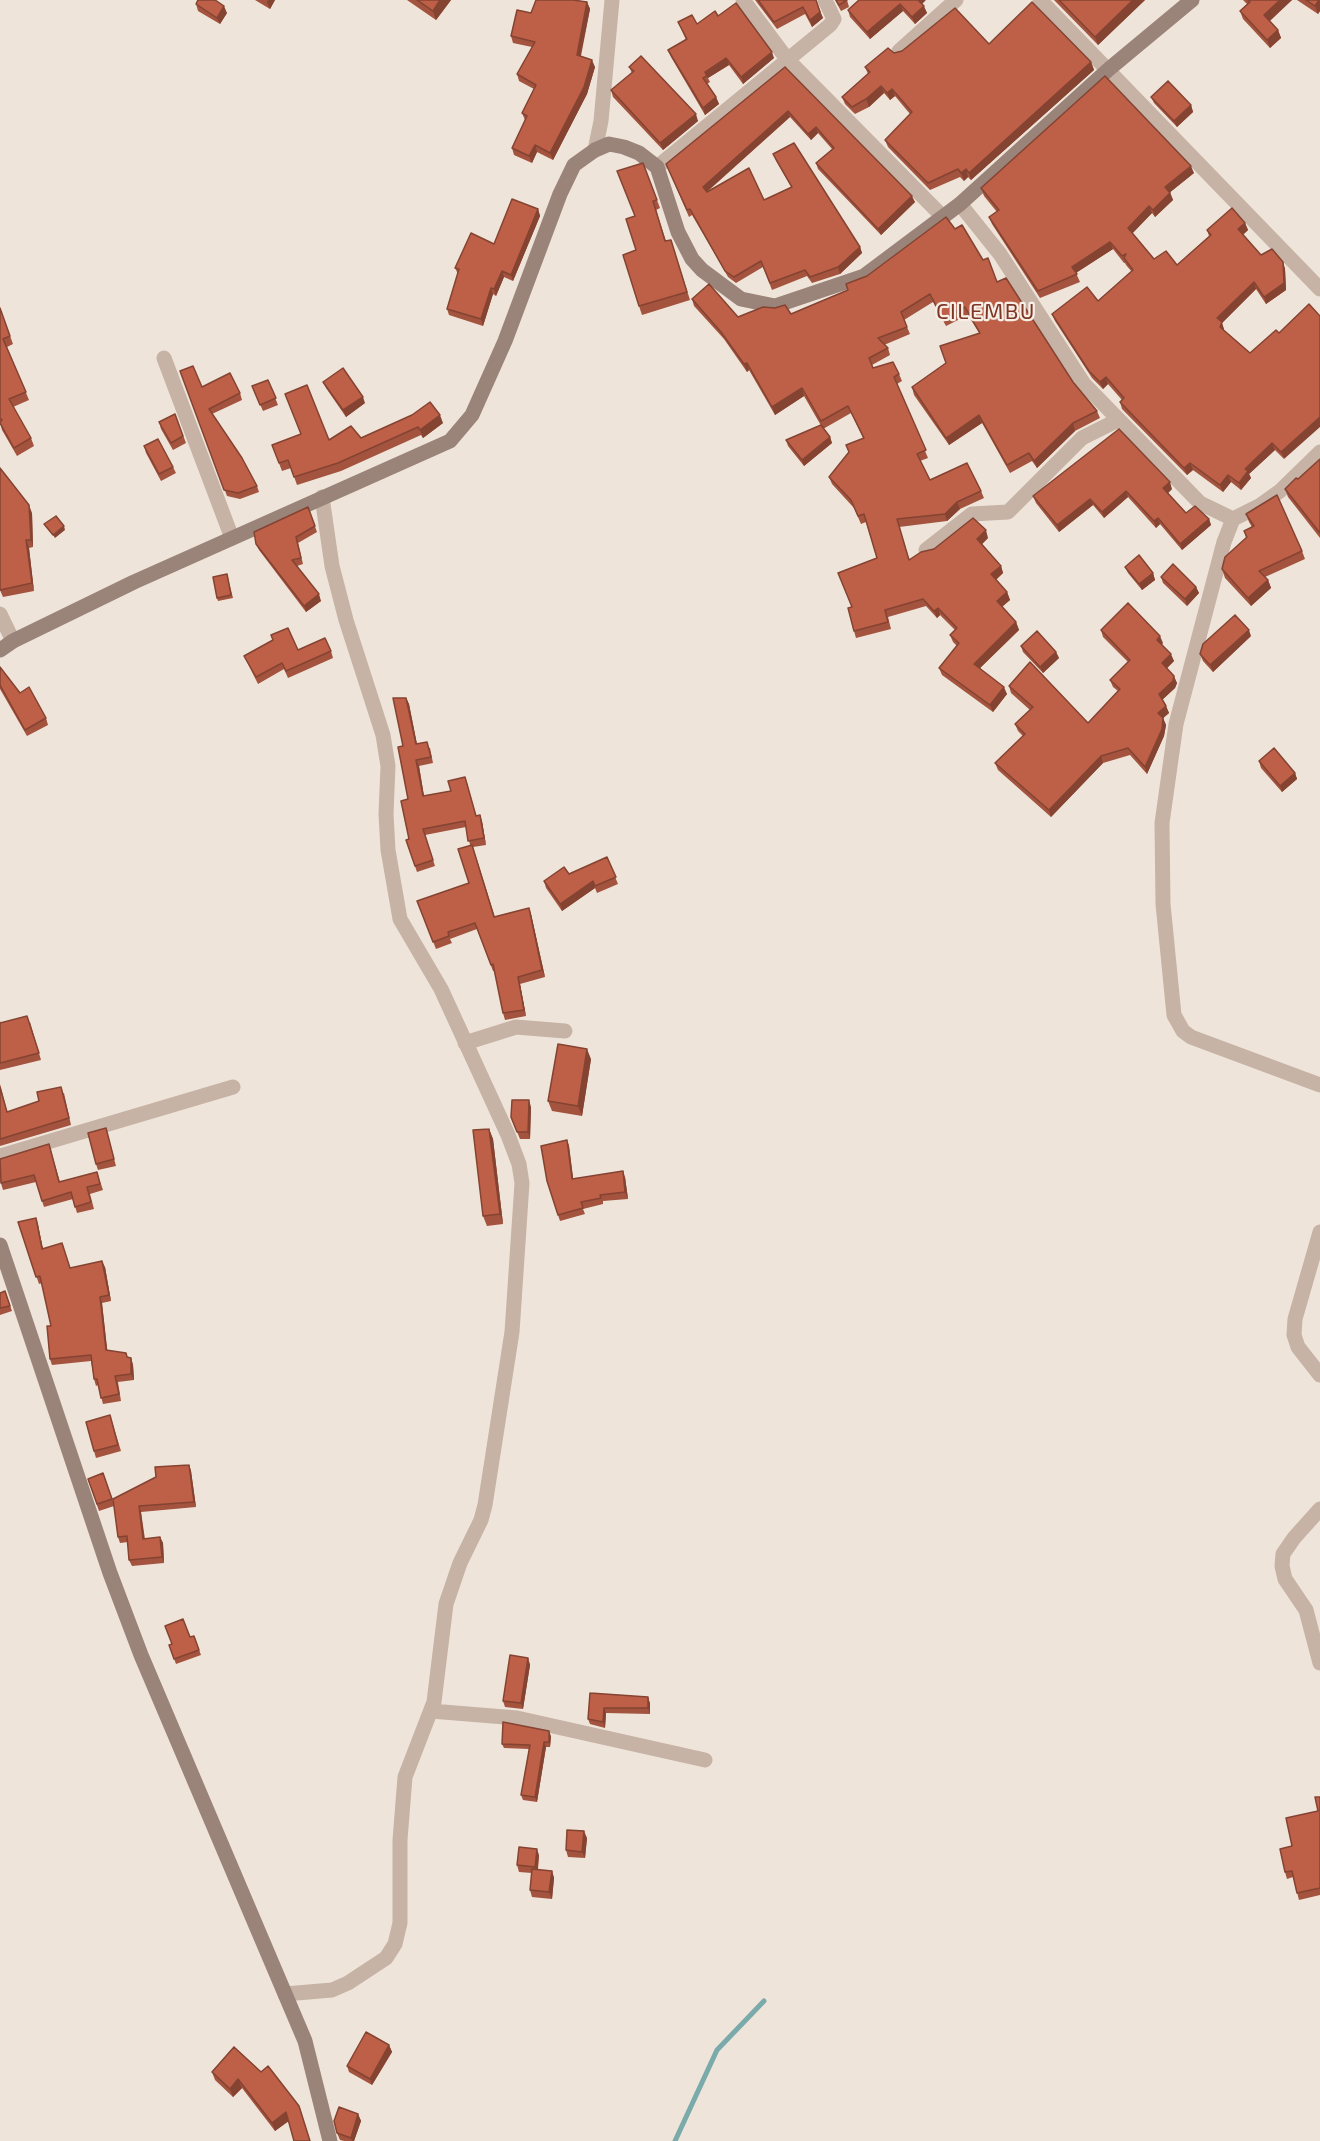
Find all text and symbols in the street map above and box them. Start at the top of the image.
district label: CILEMBU [936,299,1036,325]

